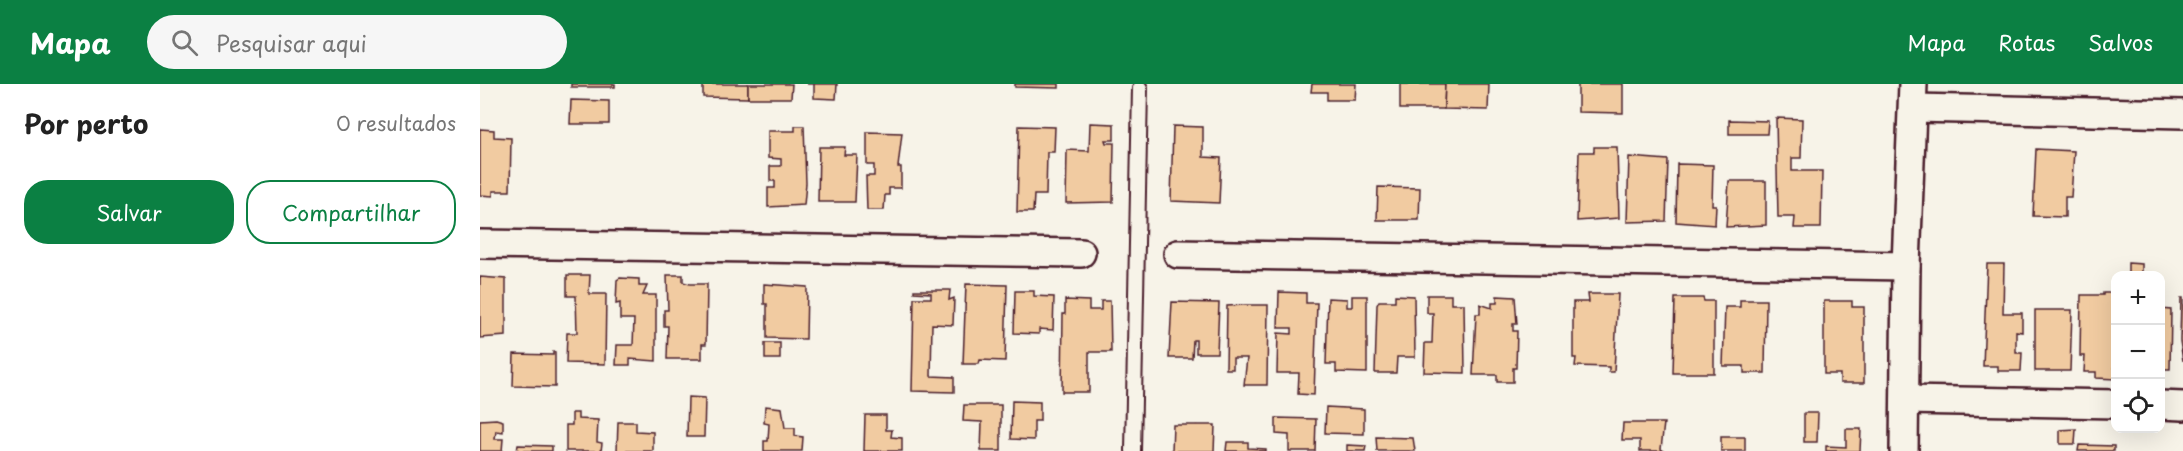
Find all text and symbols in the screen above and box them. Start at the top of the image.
search box [147,15,567,69]
text: Mapa [30,21,111,64]
icon: search [168,26,201,59]
text: Pesquisar aqui [216,26,367,59]
text: Mapa [1908,26,1965,58]
text: Rotas [1998,26,2055,58]
text: Salvos [2088,26,2153,58]
text: Por perto [24,104,148,143]
text: 0 resultados [336,108,456,138]
button: Salvar [24,180,234,244]
button: Compartilhar [246,180,456,244]
map controls [2111,271,2165,433]
button: + [2111,271,2165,325]
button: − [2111,325,2165,379]
button: locate [2111,379,2165,433]

